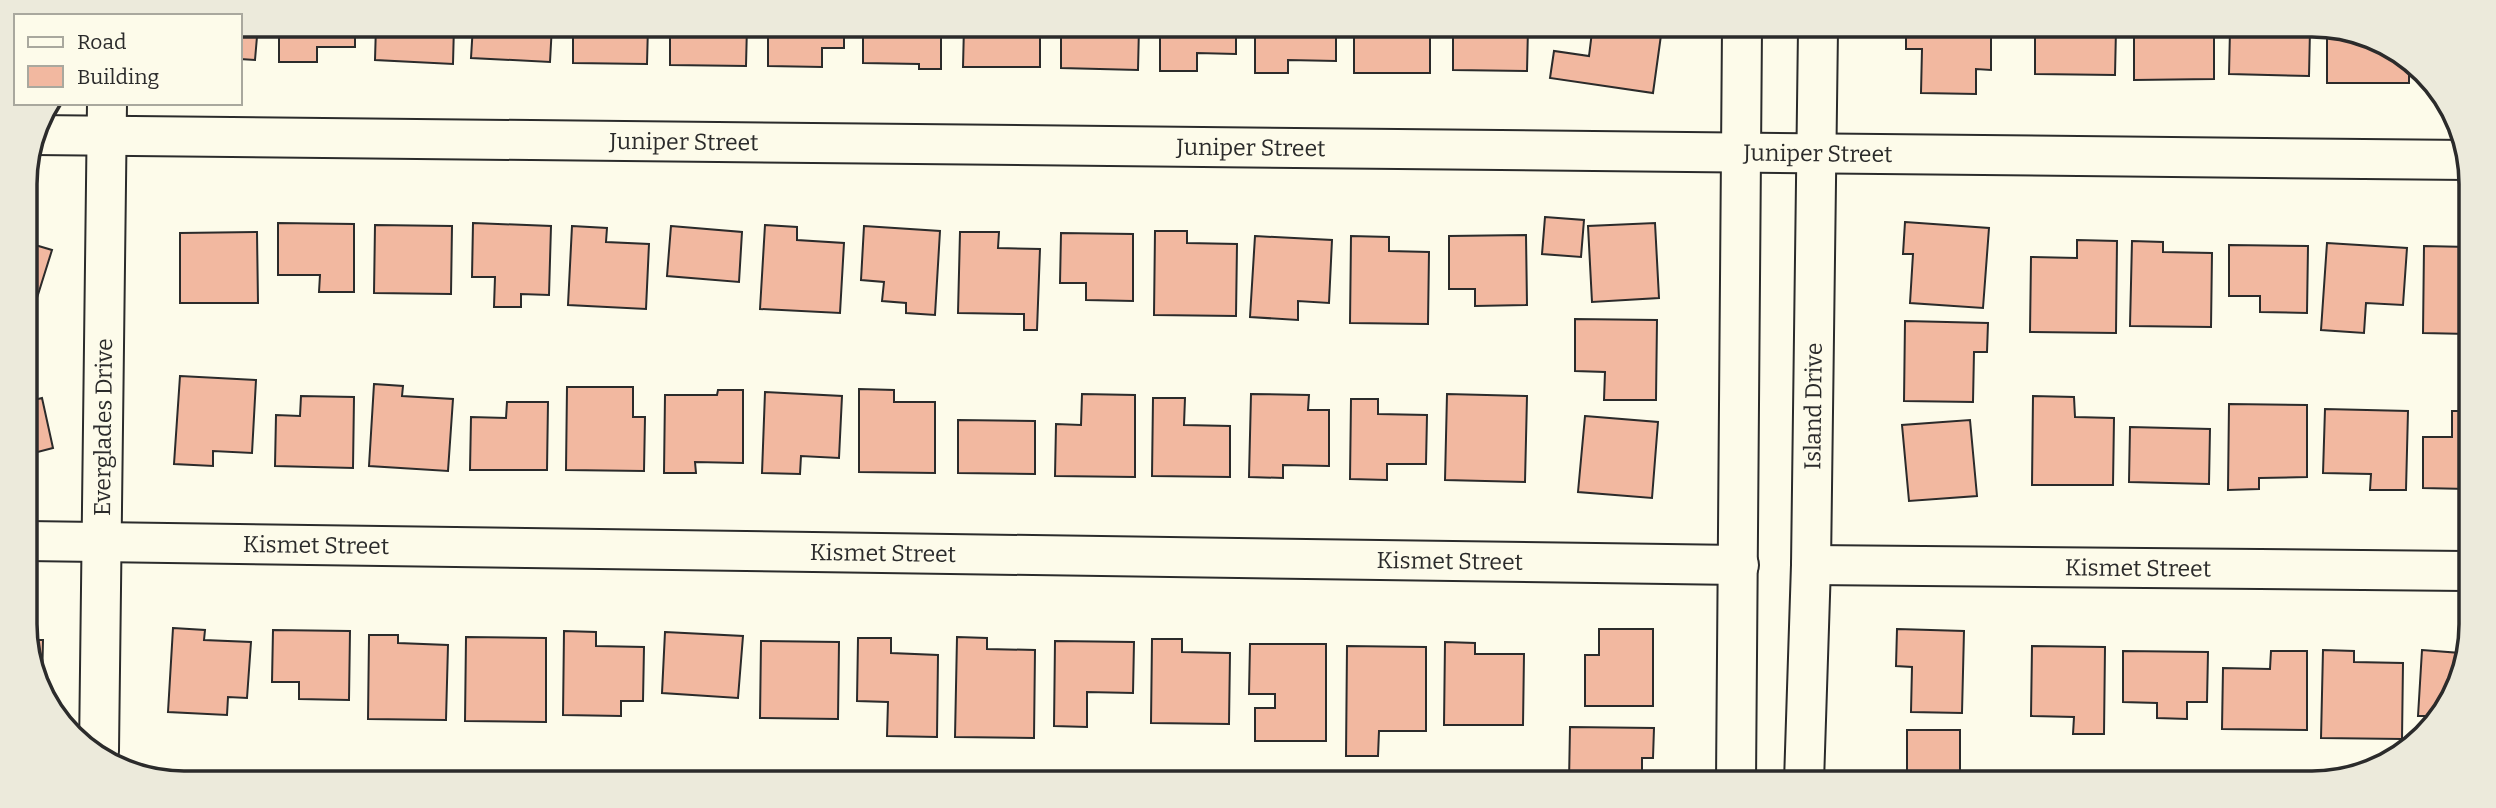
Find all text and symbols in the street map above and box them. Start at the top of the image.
legend [14,14,242,105]
text: Road [77,29,126,55]
text: Building [77,64,160,90]
street label: Juniper Street [608,127,759,156]
street label: Juniper Street [1175,133,1326,162]
street label: Juniper Street [1742,139,1893,168]
street label: Everglades Drive [88,338,118,516]
street label: Island Drive [1798,342,1828,470]
street label: Kismet Street [243,530,389,560]
street label: Kismet Street [810,538,956,568]
street label: Kismet Street [1377,546,1523,576]
street label: Kismet Street [2065,553,2211,583]

